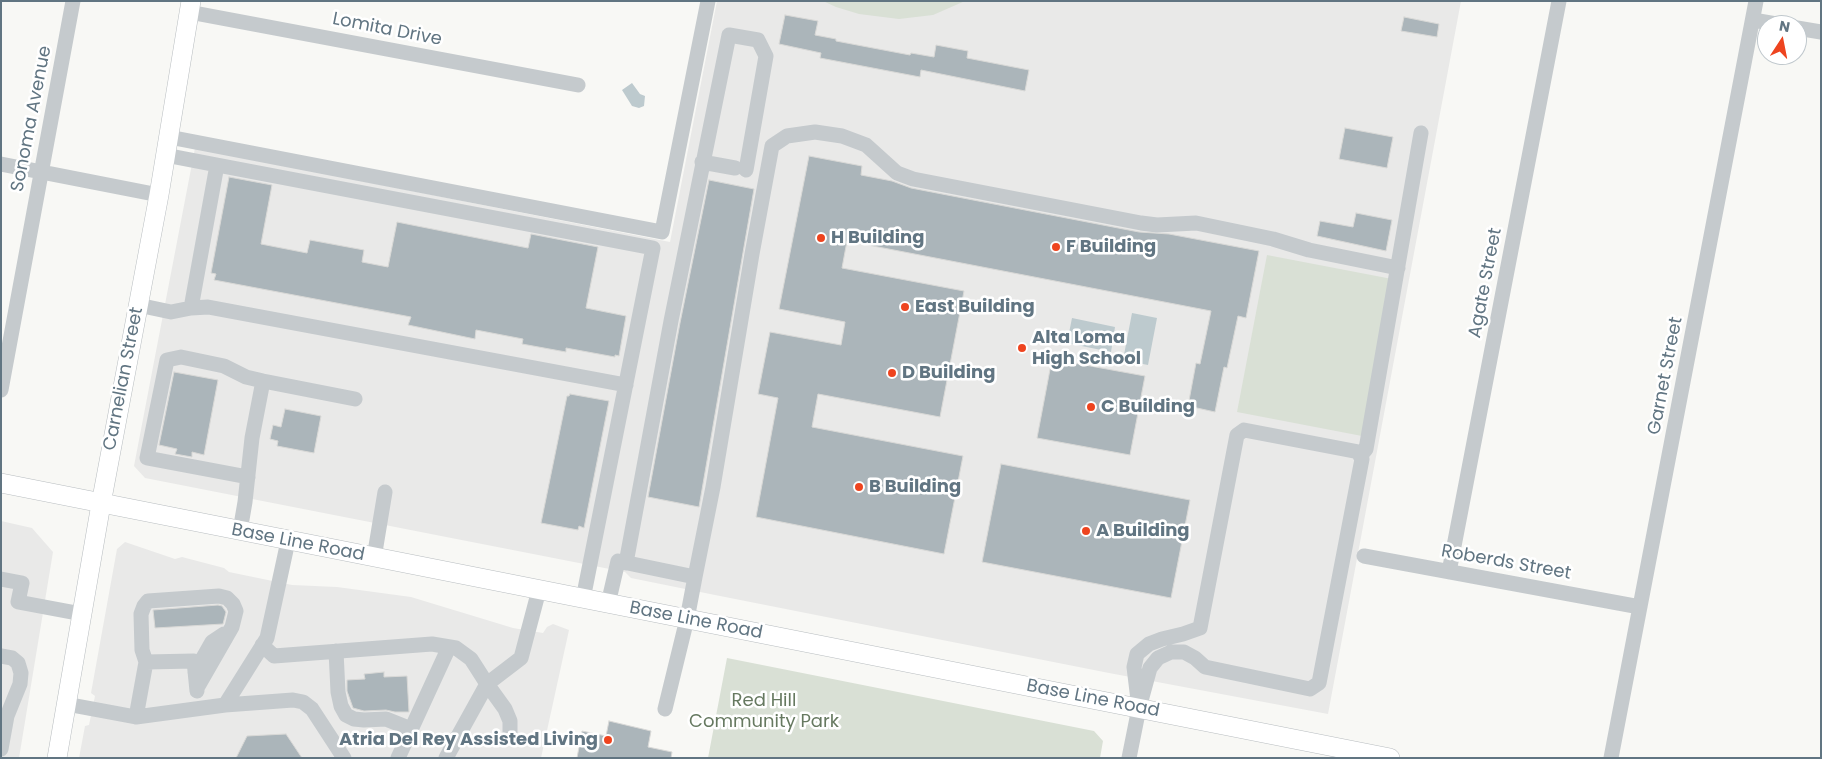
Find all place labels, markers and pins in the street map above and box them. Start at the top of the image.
place label: H Building [831,227,924,249]
marker: H Building [815,232,827,244]
place label: F Building [1066,236,1156,258]
marker: F Building [1050,241,1062,253]
place label: East Building [915,296,1035,318]
marker: East Building [899,301,911,313]
place label: Alta Loma High School [1032,327,1141,369]
marker: Alta Loma High School [1016,342,1028,354]
place label: D Building [902,362,995,384]
marker: D Building [886,367,898,379]
place label: C Building [1101,396,1195,418]
marker: C Building [1085,401,1097,413]
place label: B Building [869,476,961,498]
marker: B Building [853,481,865,493]
place label: A Building [1096,520,1190,542]
marker: A Building [1080,525,1092,537]
place label: Atria Del Rey Assisted Living [339,729,598,751]
marker: Atria Del Rey Assisted Living [602,734,614,746]

